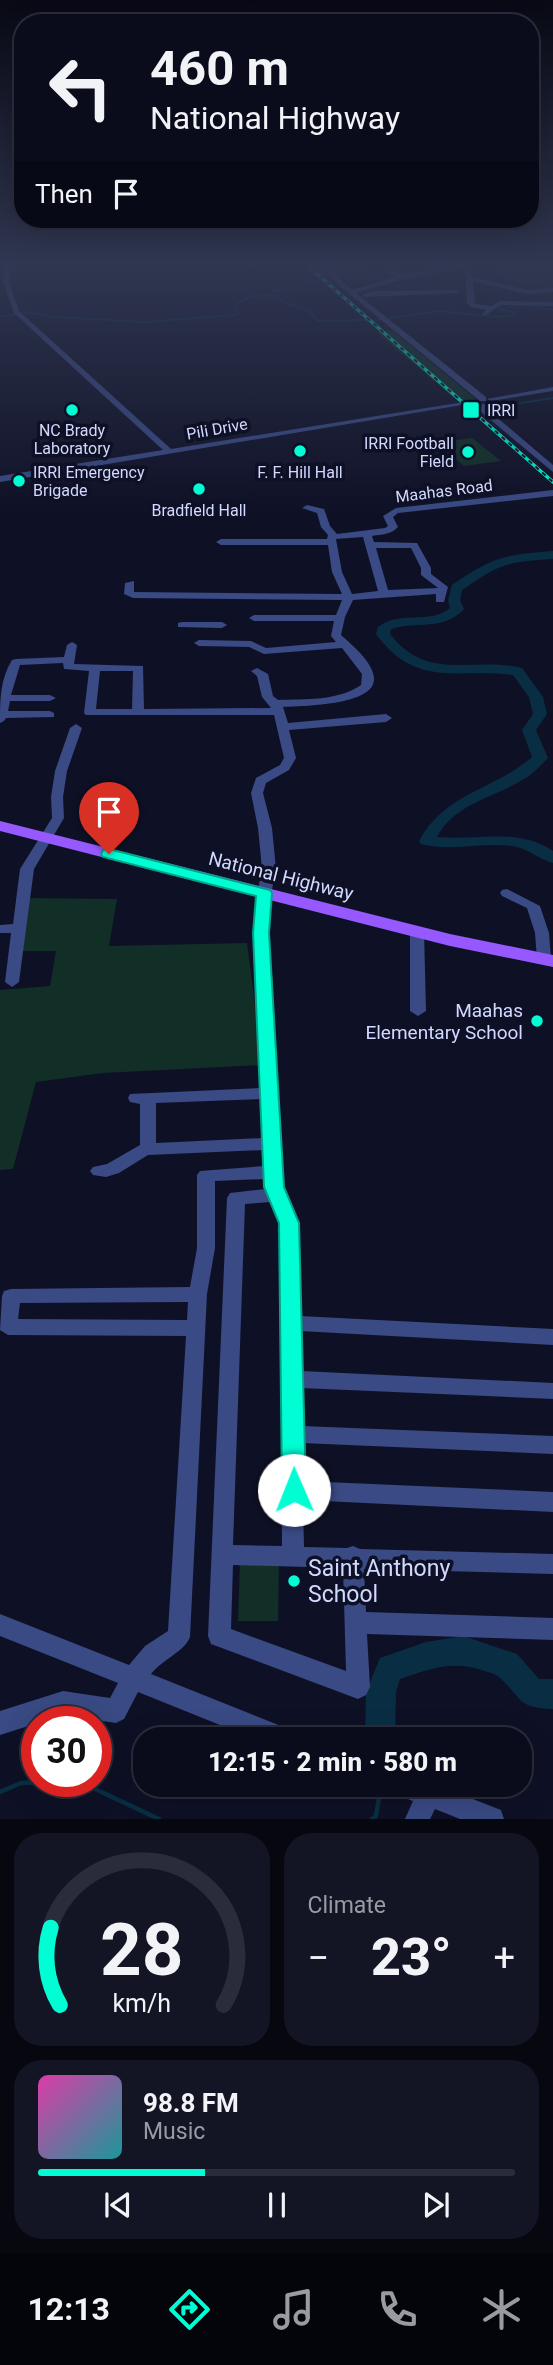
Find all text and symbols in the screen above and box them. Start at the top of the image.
text: 460 m [150,40,289,97]
icon: left [35,42,126,133]
text: National Highway [150,99,400,137]
icon: arrive [107,175,145,213]
text: Then [35,179,93,209]
marker: IRRI [461,400,481,420]
place label: IRRI [487,401,515,420]
marker: NC Brady Laboratory [64,402,80,418]
street label: Pili Drive [185,414,249,444]
place label: NC Brady Laboratory [34,421,111,458]
place label: IRRI Football Field [364,434,454,471]
marker: F. F. Hill Hall [292,443,308,459]
marker: IRRI Football Field [460,444,476,460]
place label: IRRI Emergency Brigade [33,463,145,500]
place label: F. F. Hill Hall [257,463,343,482]
marker: IRRI Emergency Brigade [11,473,27,489]
street label: Maahas Road [394,476,494,506]
marker: Bradfield Hall [191,481,207,497]
place label: Bradfield Hall [152,501,246,520]
pin [79,782,139,854]
icon: arrive [90,793,128,831]
street label: National Highway [206,847,356,905]
place label: Maahas Elementary School [365,999,523,1044]
marker: Maahas Elementary School [529,1013,545,1029]
position arrow [257,1453,331,1527]
place label: Saint Anthony School [308,1555,450,1608]
marker: Saint Anthony School [286,1573,302,1589]
speed limit sign: 30 [21,1706,112,1797]
text: 12:15 · 2 min · 580 m [208,1747,457,1777]
text: Climate [308,1892,386,1919]
text: 28 [100,1908,184,1994]
text: 23° [371,1927,452,1988]
text: − [308,1936,329,1980]
text: + [493,1936,515,1980]
text: km/h [112,1989,171,2018]
text: 98.8 FM [143,2088,239,2118]
text: Music [143,2118,205,2145]
icon: previous [99,2186,137,2224]
icon: pause [258,2186,296,2224]
icon: next [417,2186,455,2224]
icon: directions [165,2285,214,2334]
icon: music [269,2285,318,2334]
icon: phone [373,2285,422,2334]
icon: climate [477,2285,526,2334]
text: 12:13 [27,2290,110,2328]

